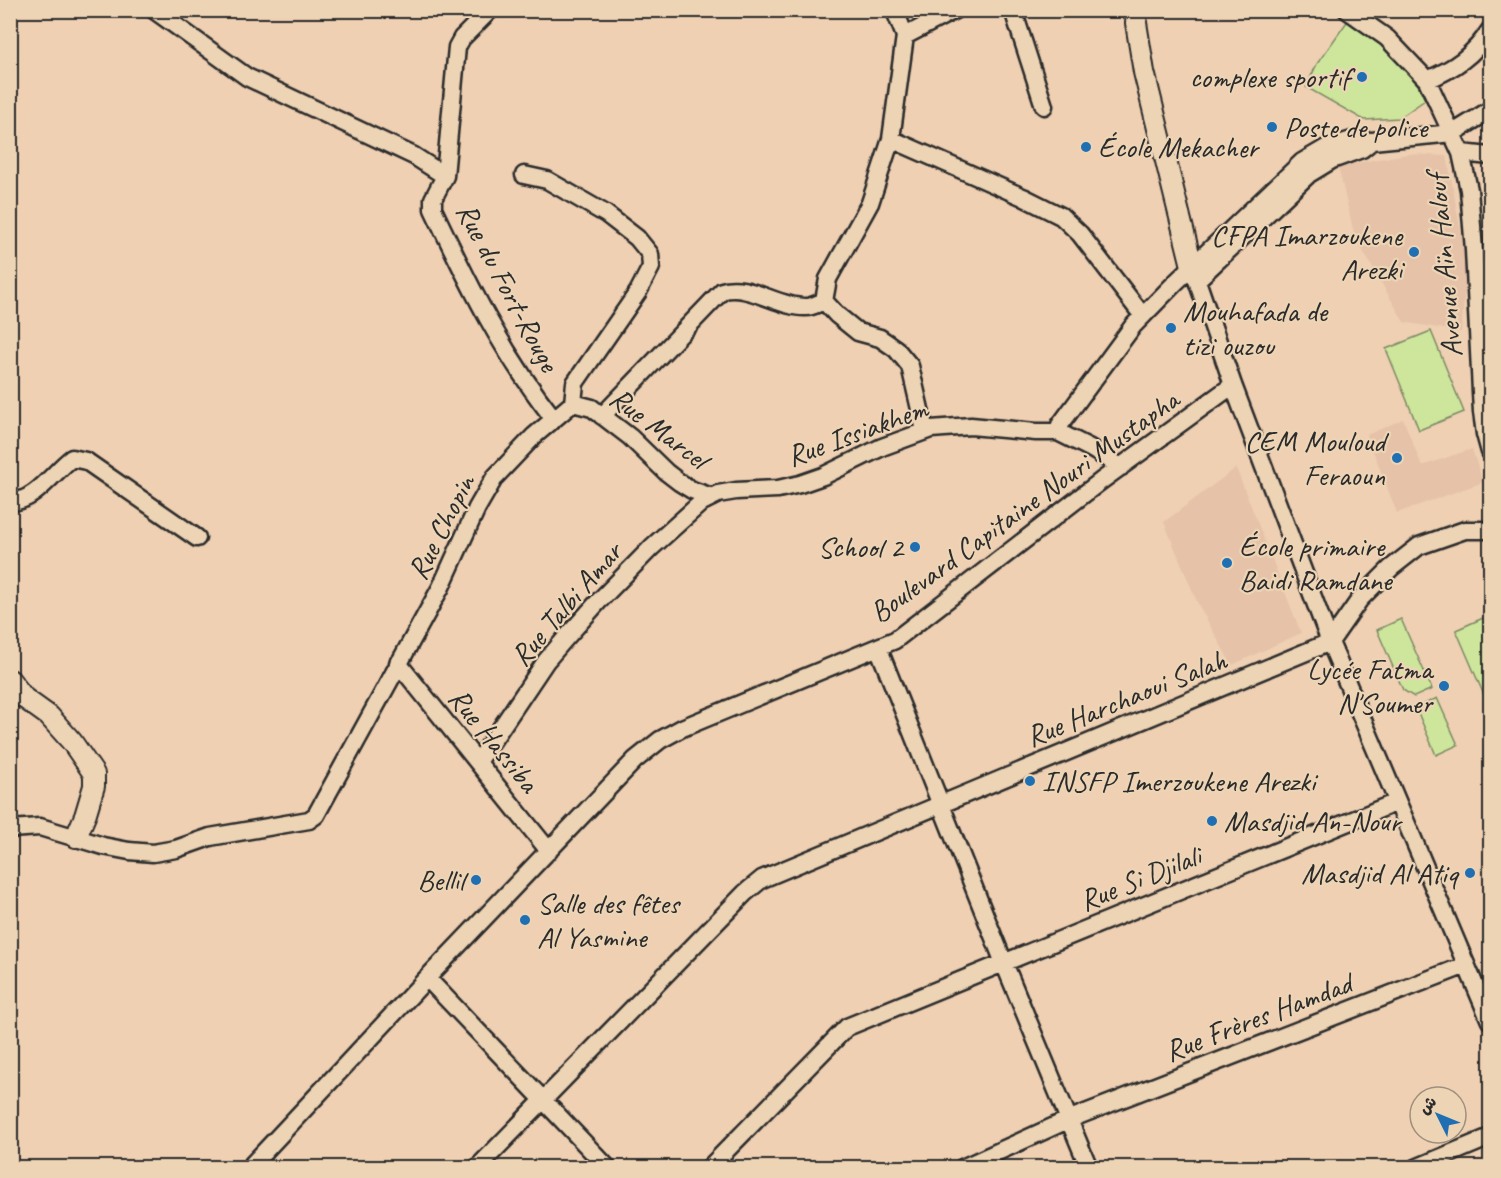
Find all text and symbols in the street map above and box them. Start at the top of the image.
place label: complexe sportif [1190,58,1356,96]
marker: complexe sportif [1355,70,1369,84]
place label: Poste de police [1284,108,1429,146]
marker: Poste de police [1265,120,1279,134]
place label: École Mekacher [1098,128,1260,166]
marker: École Mekacher [1079,140,1093,154]
street label: Avenue Aïn Halouf [1416,166,1471,359]
street label: Rue du Fort-Rouge [448,196,569,380]
place label: CFPA Imarzoukene Arezki [1211,216,1405,288]
marker: CFPA Imarzoukene Arezki [1407,245,1421,259]
place label: Mouhafada de tizi ouzou [1183,292,1329,364]
marker: Mouhafada de tizi ouzou [1164,321,1178,335]
street label: Rue Marcel [602,379,720,480]
street label: Boulevard Capitaine Nouri Mustapha [862,379,1188,631]
street label: Rue Issiakhem [781,388,934,475]
place label: CEM Mouloud Feraoun [1245,422,1389,494]
marker: CEM Mouloud Feraoun [1390,451,1404,465]
street label: Rue Chopin [398,467,484,586]
place label: École primaire Baidi Ramdane [1239,527,1394,599]
place label: School 2 [818,528,905,566]
street label: Rue Talbi Amar [502,532,632,674]
marker: School 2 [908,540,922,554]
marker: École primaire Baidi Ramdane [1220,556,1234,570]
street label: Rue Harchaoui Salah [1020,640,1233,755]
place label: Lycée Fatma N'Soumer [1307,650,1435,722]
marker: Lycée Fatma N'Soumer [1437,679,1451,693]
street label: Rue Hassiba [440,680,549,802]
place label: INSFP Imerzoukene Arezki [1042,762,1319,800]
marker: INSFP Imerzoukene Arezki [1023,774,1037,788]
place label: Masdjid An-Nour [1224,802,1404,840]
marker: Masdjid An-Nour [1205,814,1219,828]
street label: Rue Si Djilali [1074,835,1209,920]
place label: Masdjid Al Atiq [1301,854,1460,892]
place label: Bellil [418,861,469,899]
marker: Masdjid Al Atiq [1463,866,1477,880]
marker: Bellil [469,873,483,887]
place label: Salle des fêtes Al Yasmine [537,884,682,956]
marker: Salle des fêtes Al Yasmine [518,913,532,927]
street label: Rue Frères Hamdad [1159,962,1361,1070]
north arrow [1408,1085,1468,1145]
text: ش [1414,1092,1441,1119]

